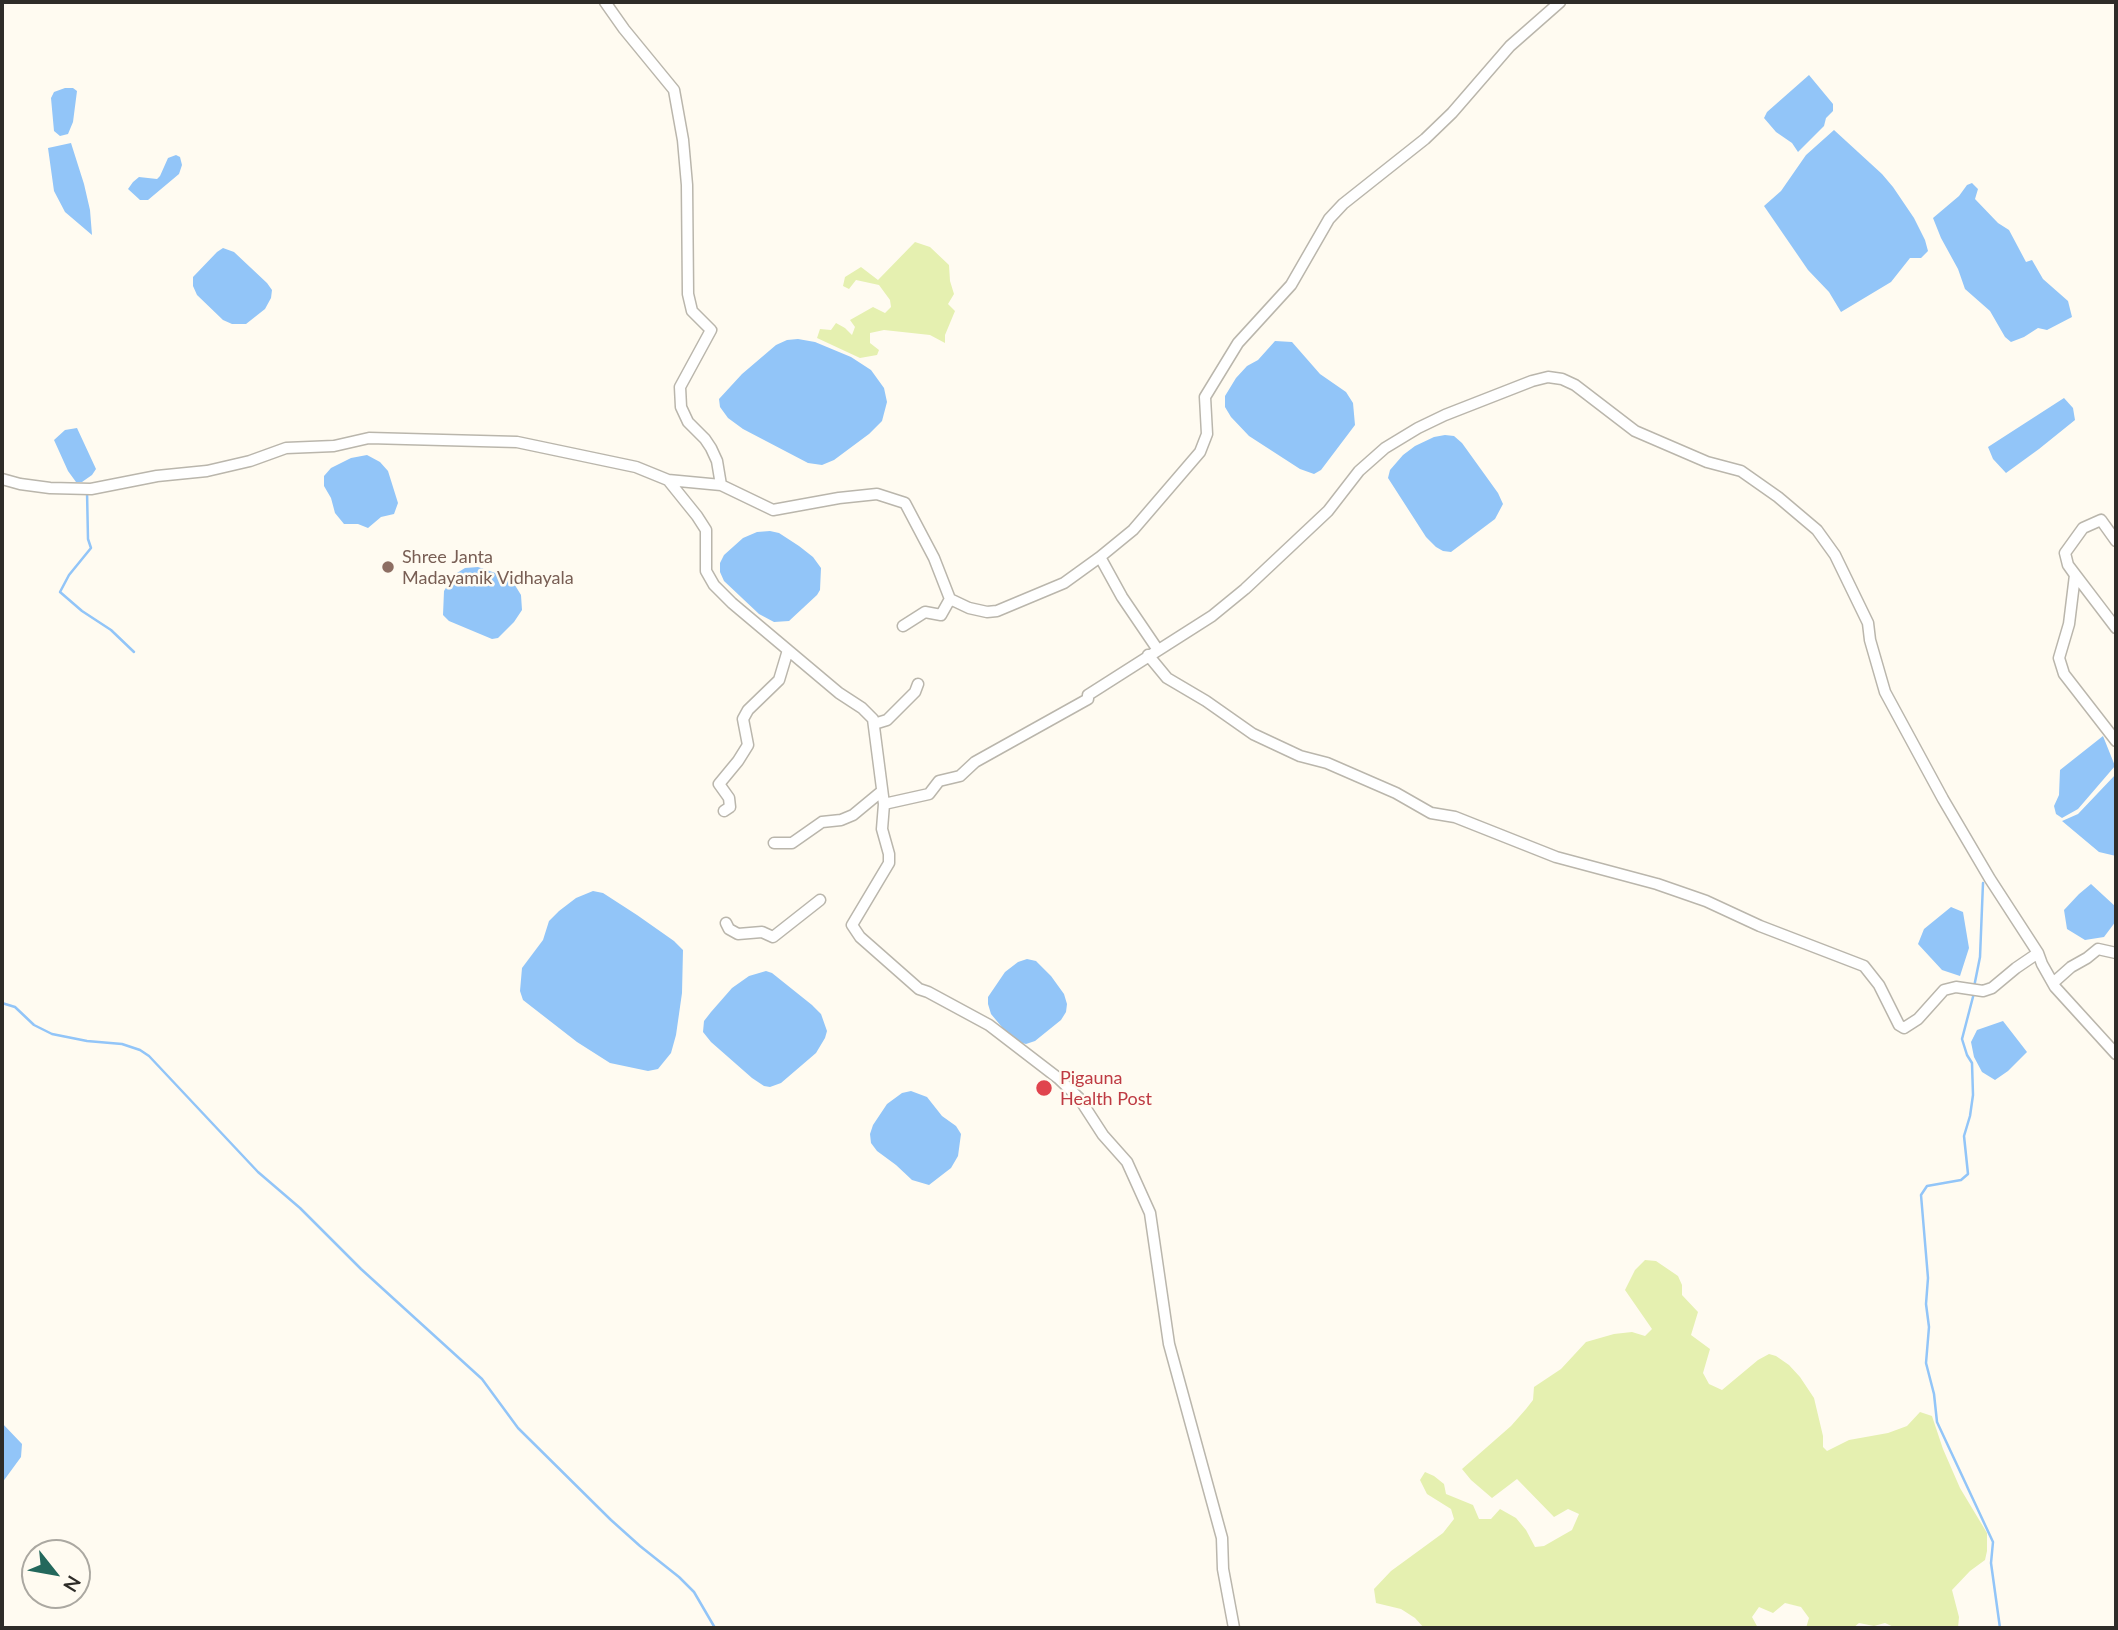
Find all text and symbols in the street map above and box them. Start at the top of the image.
place label: Shree Janta Madayamik Vidhayala [402,546,574,588]
marker: Shree Janta Madayamik Vidhayala [380,559,396,575]
place label: Pigauna Health Post [1060,1067,1152,1110]
marker: Pigauna Health Post [1034,1078,1054,1098]
north arrow [21,1539,91,1609]
text: N [59,1572,86,1596]

